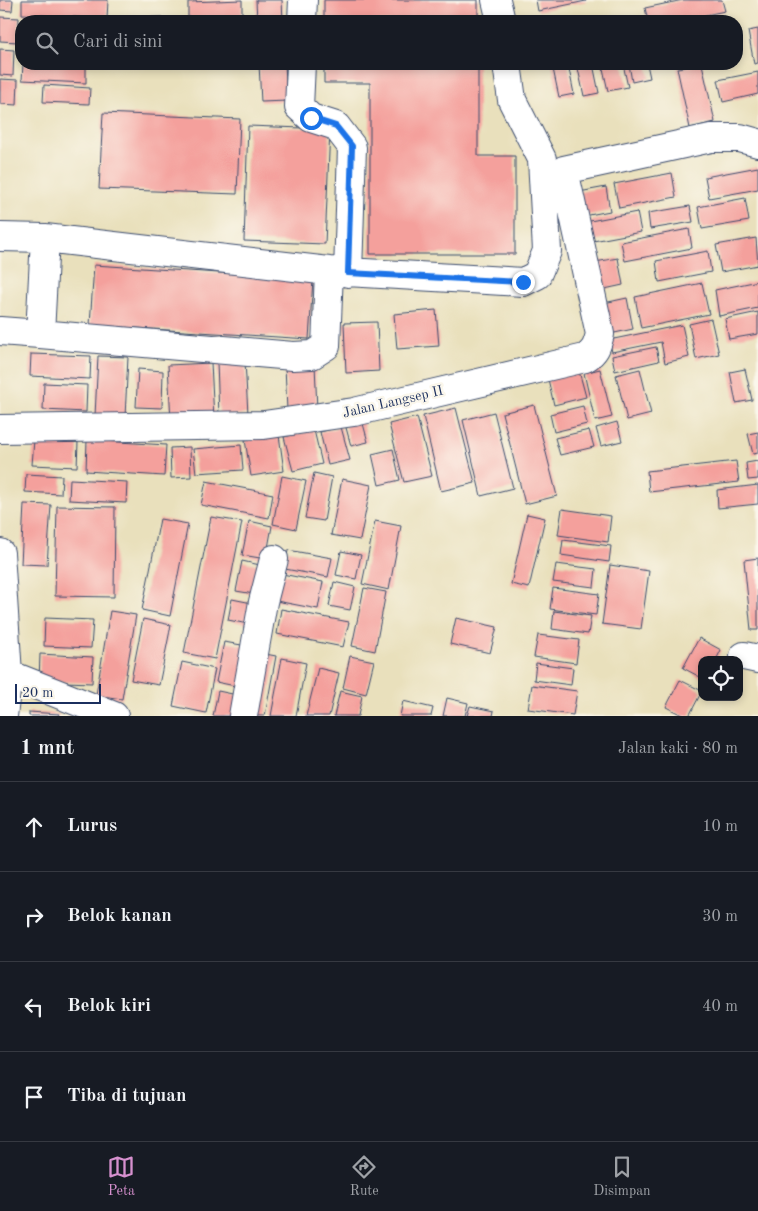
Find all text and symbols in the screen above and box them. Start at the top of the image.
search box [15,15,743,70]
icon: search [33,29,61,57]
text: Cari di sini [73,33,163,52]
route start [300,107,323,130]
route end [512,271,535,294]
street label: Jalan Langsep II [341,384,445,420]
map controls [698,656,743,701]
button: locate [698,656,743,701]
scale bar [15,681,101,704]
text: 20 m [22,686,53,700]
text: 1 mnt [20,738,74,759]
text: Jalan kaki · 80 m [618,741,738,757]
icon: ahead [20,813,48,841]
text: Lurus [67,817,117,836]
text: 10 m [702,819,738,835]
icon: right [20,903,48,931]
text: Belok kanan [67,907,172,926]
text: 30 m [702,909,738,925]
icon: left [20,993,48,1021]
text: Belok kiri [67,997,151,1016]
text: 40 m [702,999,738,1015]
icon: arrive [20,1083,48,1111]
text: Tiba di tujuan [67,1087,187,1106]
tab: Peta [107,1153,135,1200]
tab: Rute [350,1153,379,1200]
tab: Disimpan [593,1153,651,1200]

